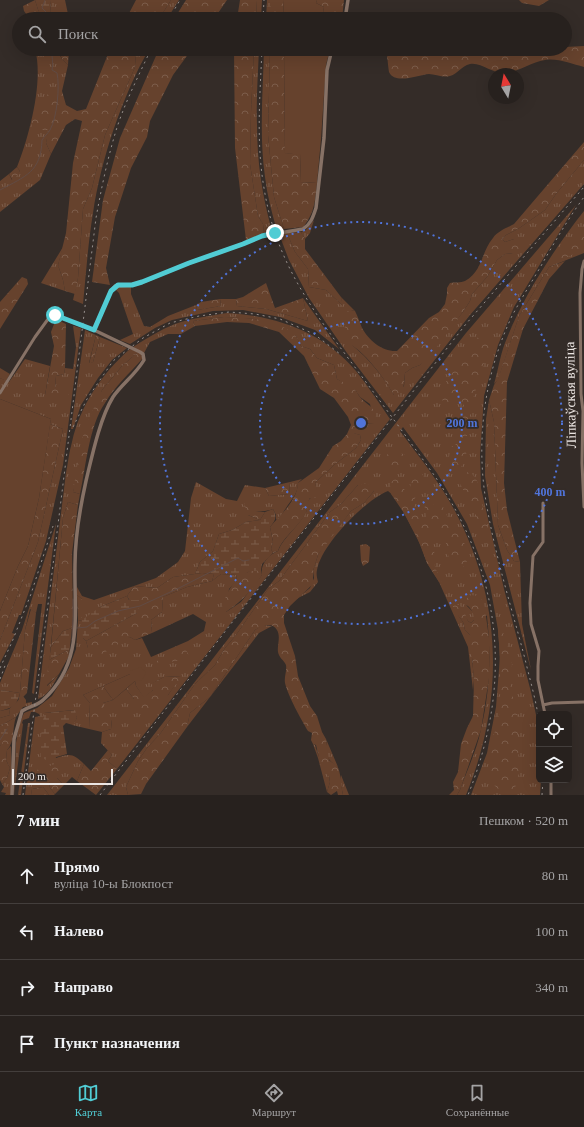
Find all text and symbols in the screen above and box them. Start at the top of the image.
search box [12,12,572,56]
icon: search [26,23,48,45]
text: Поиск [58,26,98,42]
north arrow [488,68,524,104]
route end [266,224,284,242]
route start [46,306,64,324]
street label: Ліпкаўская вуліца [562,341,579,448]
centre of rings [354,416,368,430]
text: 200 m [447,416,478,430]
text: 400 m [535,485,566,499]
map controls [536,711,572,783]
button: locate [536,711,572,747]
button: layers [536,747,572,783]
scale bar [12,767,113,786]
text: 200 m [18,770,46,782]
text: 7 мин [16,811,60,830]
text: Пешком · 520 m [479,813,568,828]
text: Прямо [54,859,100,875]
icon: ahead [16,865,38,887]
text: 80 m [542,868,568,883]
text: вуліца 10-ы Блокпост [54,876,173,891]
icon: left [16,921,38,943]
text: Налево [54,923,104,939]
text: 100 m [535,924,568,939]
icon: right [16,977,38,999]
text: Направо [54,979,113,995]
text: 340 m [535,980,568,995]
icon: arrive [16,1033,38,1055]
text: Пункт назначения [54,1035,180,1051]
tab: Карта [75,1082,102,1118]
tab: Маршрут [252,1082,296,1118]
tab: Сохранённые [446,1082,509,1118]

